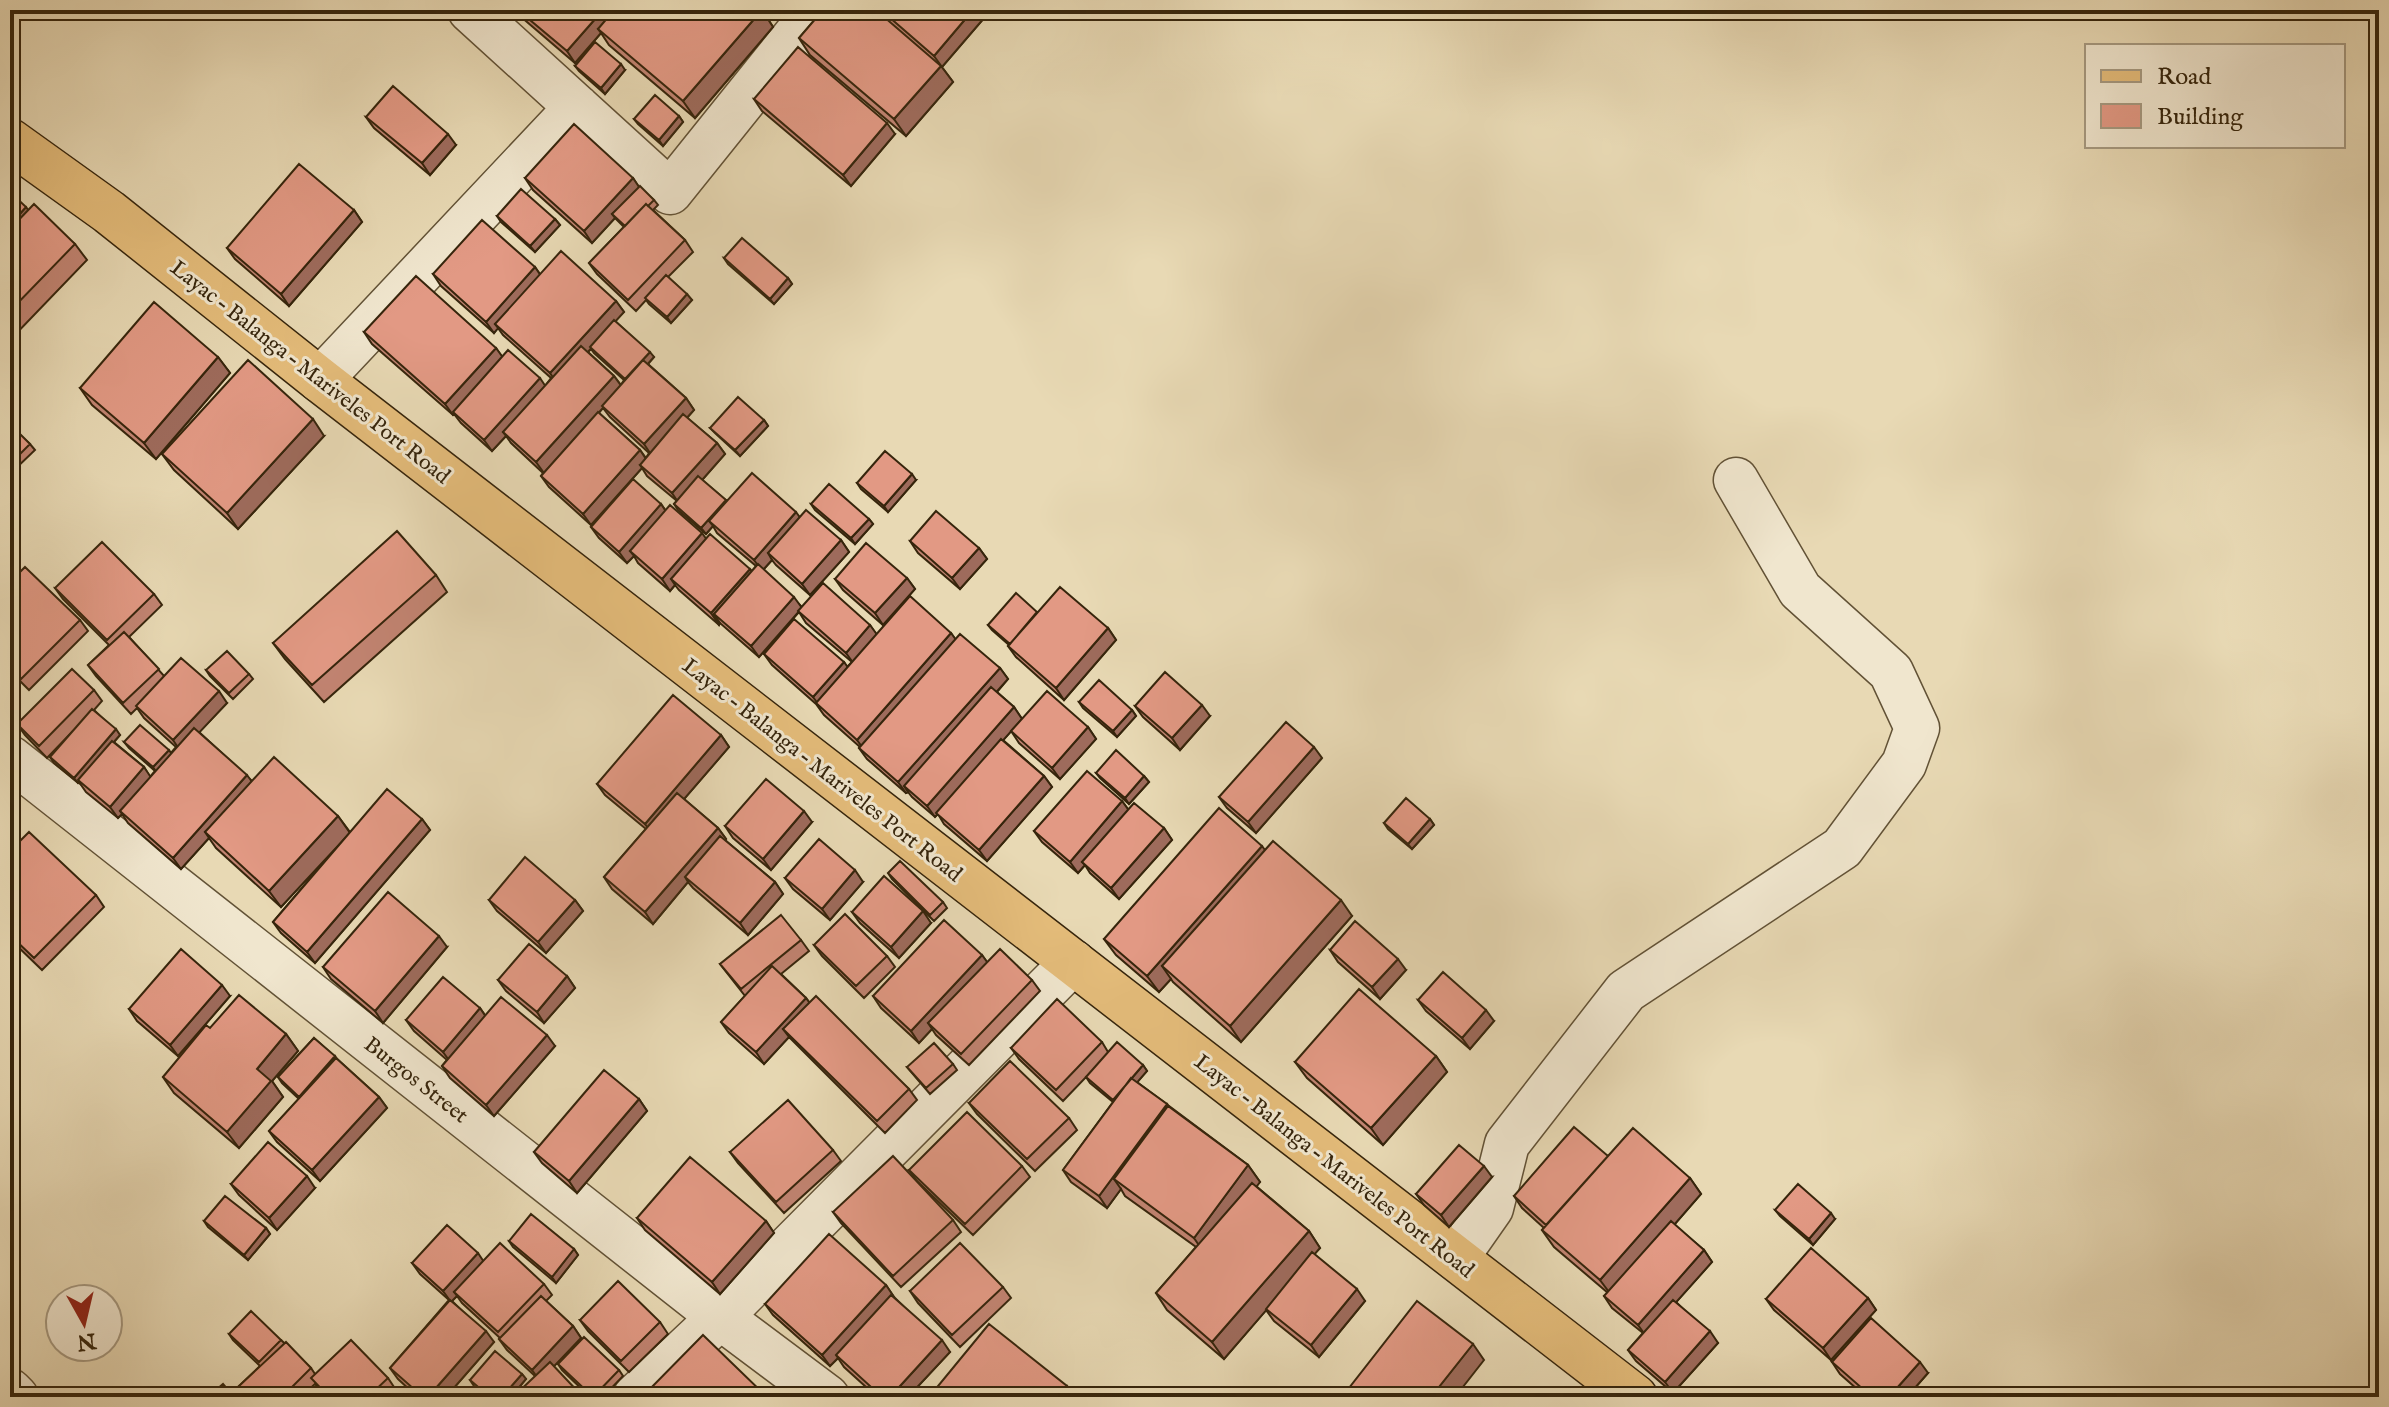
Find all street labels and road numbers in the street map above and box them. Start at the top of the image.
street label: Layac – Balanga – Mariveles Port Road [164,254,456,491]
street label: Layac – Balanga – Mariveles Port Road [676,652,968,889]
street label: Burgos Street [358,1031,474,1130]
street label: Layac – Balanga – Mariveles Port Road [1188,1048,1480,1285]

